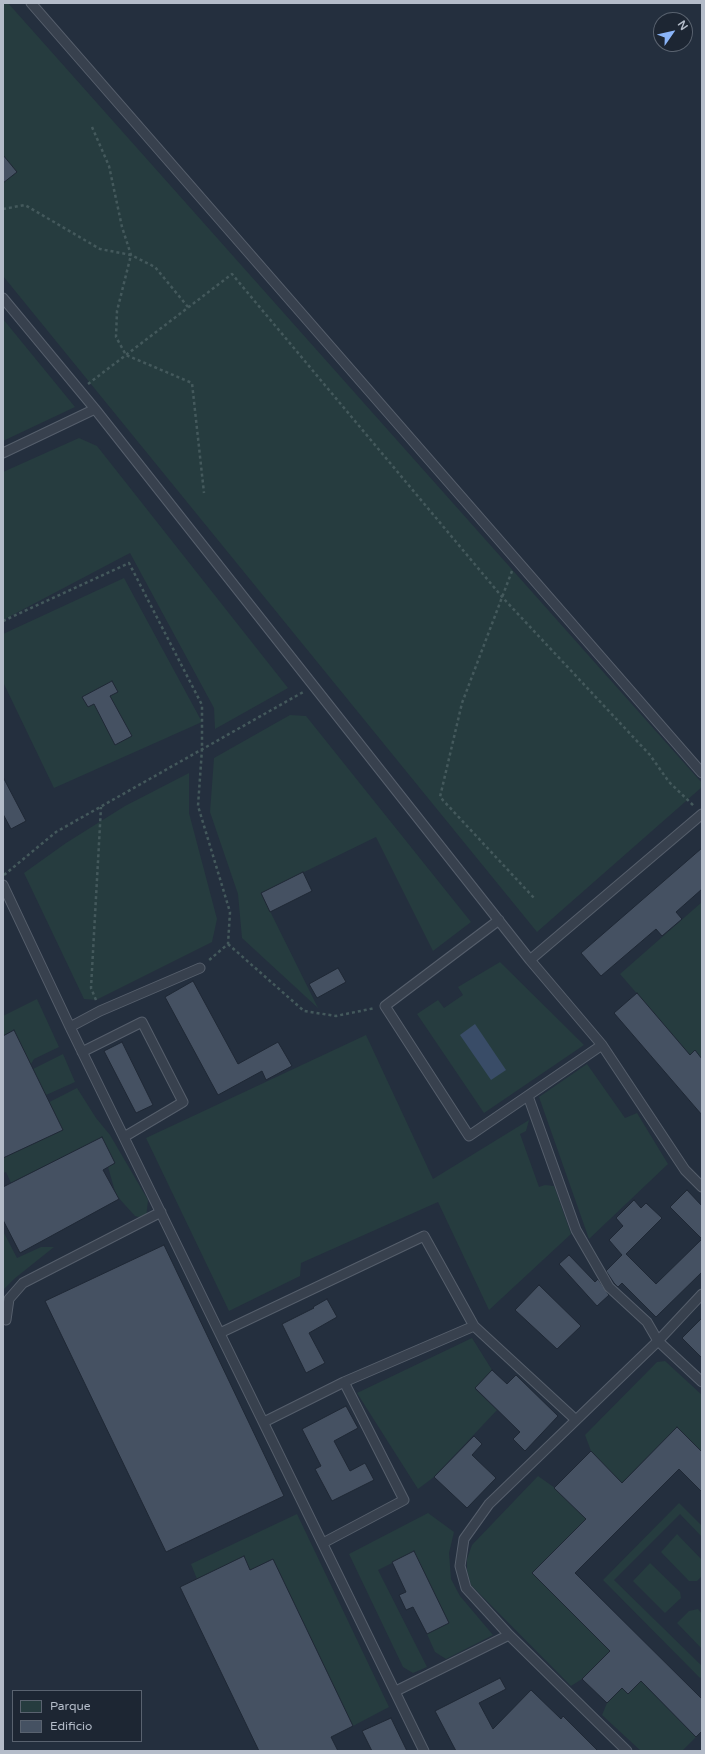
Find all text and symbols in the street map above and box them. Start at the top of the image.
north arrow [653,12,693,52]
text: N [675,18,690,33]
legend [12,1690,142,1742]
text: Parque [50,1699,91,1713]
text: Edificio [50,1719,92,1733]

